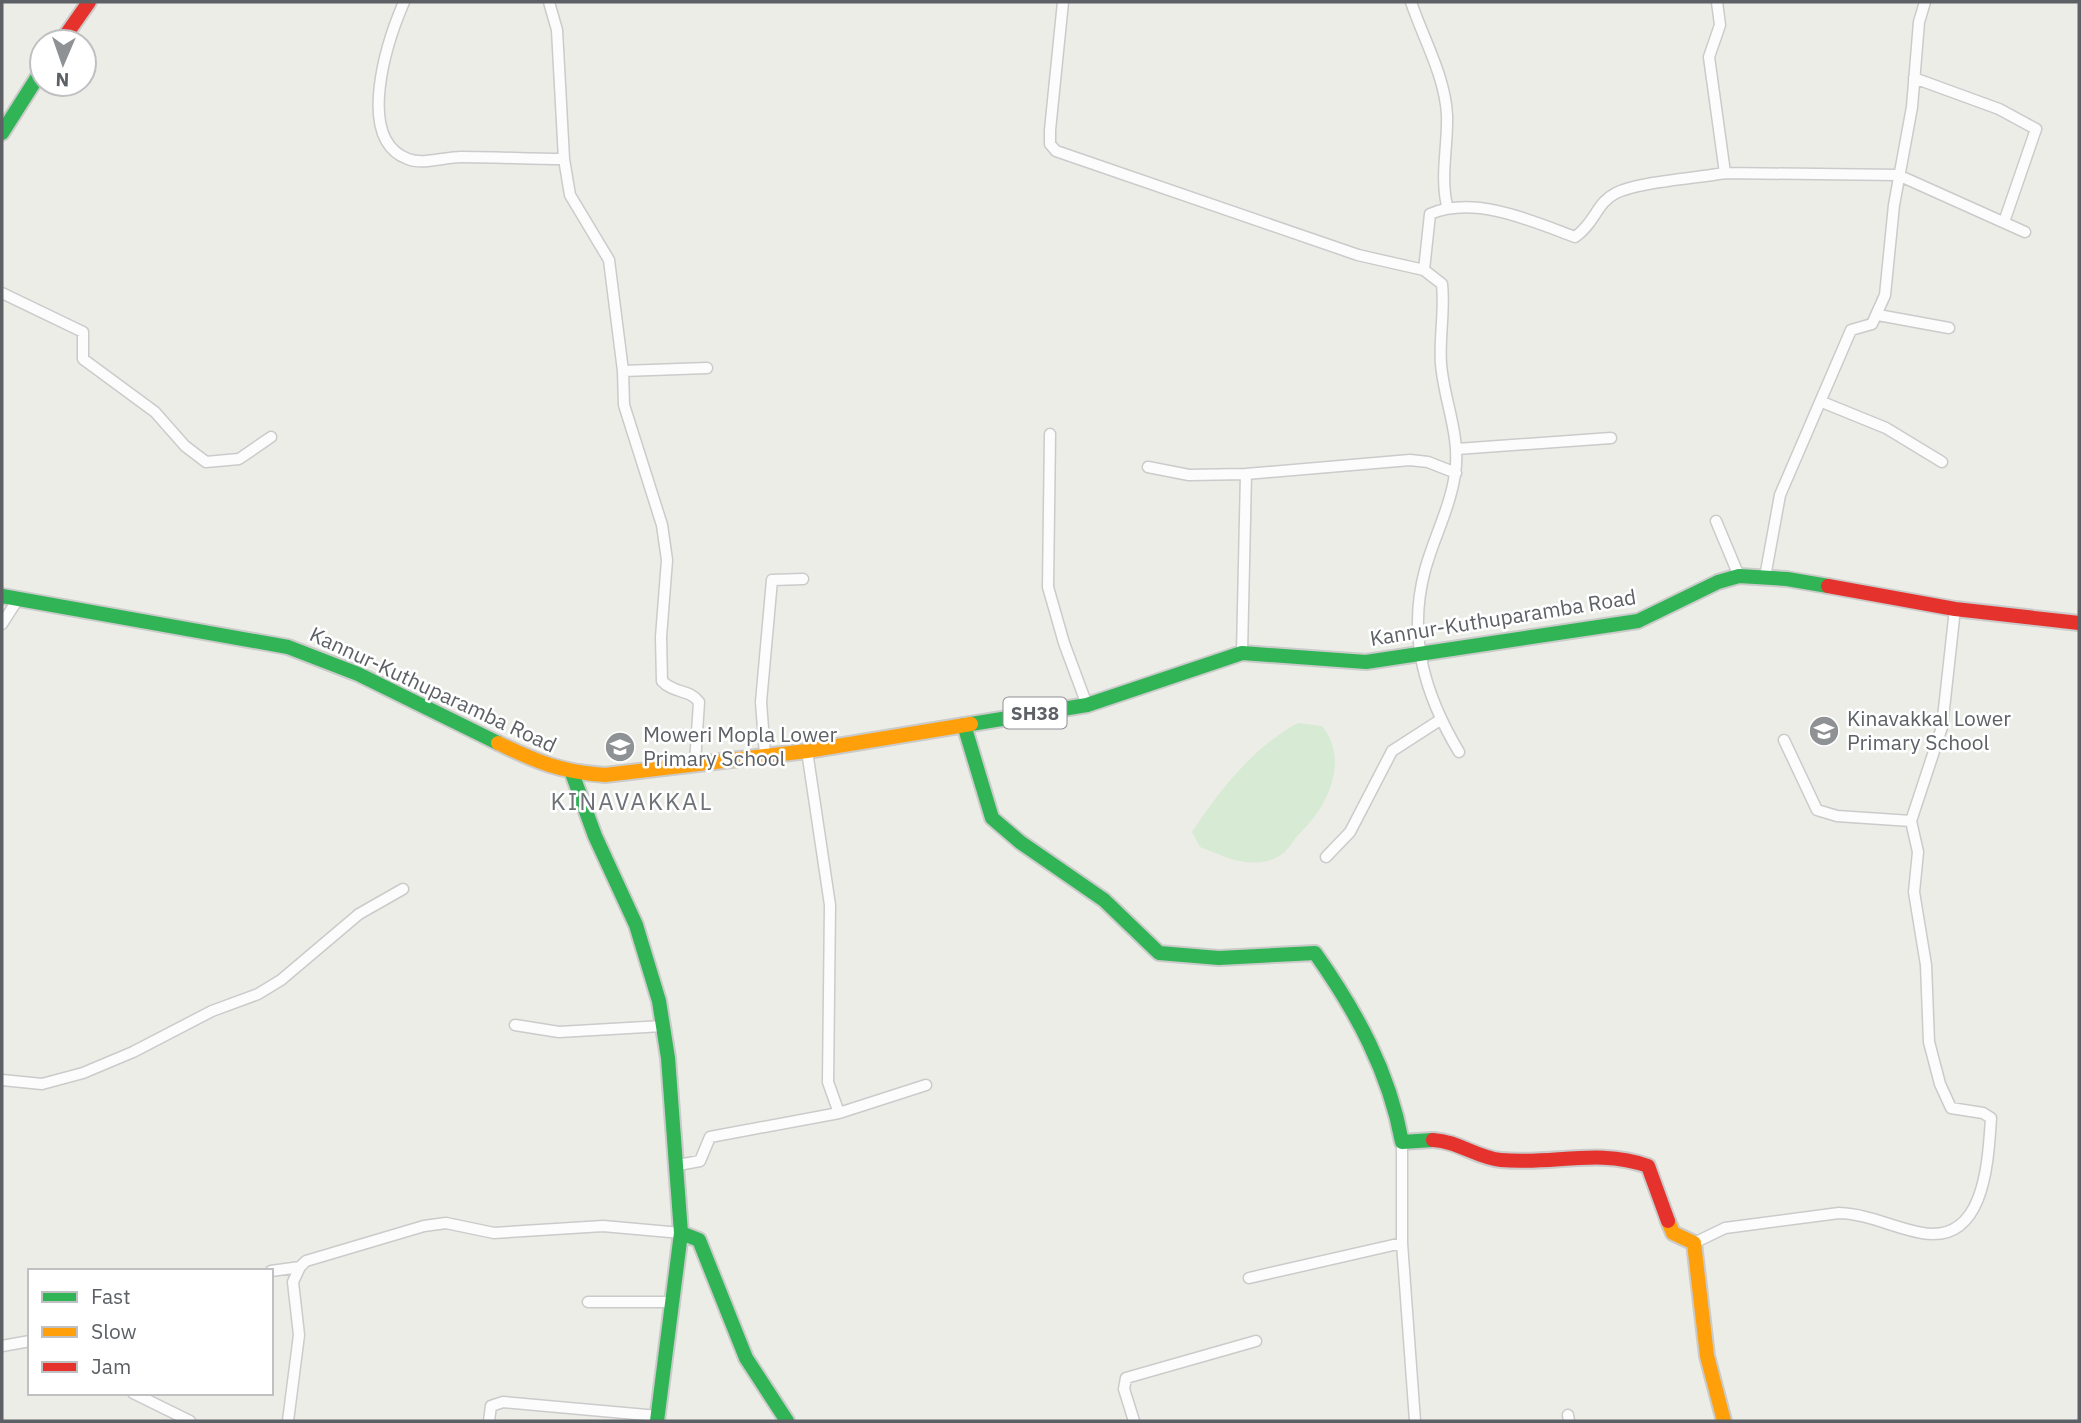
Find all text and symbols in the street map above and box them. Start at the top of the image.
north arrow [28,28,98,98]
text: N [55,68,70,92]
street label: Kannur-Kuthuparamba Road [1368,582,1638,652]
street label: Kannur-Kuthuparamba Road [306,620,561,759]
road number: SH38 [1004,698,1066,728]
place label: Kinavakkal Lower Primary School [1847,704,2011,756]
school or university icon: Kinavakkal Lower Primary School [1807,714,1841,748]
place label: Moweri Mopla Lower Primary School [643,720,838,772]
school or university icon: Moweri Mopla Lower Primary School [603,730,637,764]
district label: KINAVAKKAL [550,785,714,817]
legend [28,1269,273,1395]
text: Fast [91,1282,131,1310]
text: Slow [91,1317,137,1345]
text: Jam [91,1352,131,1380]

